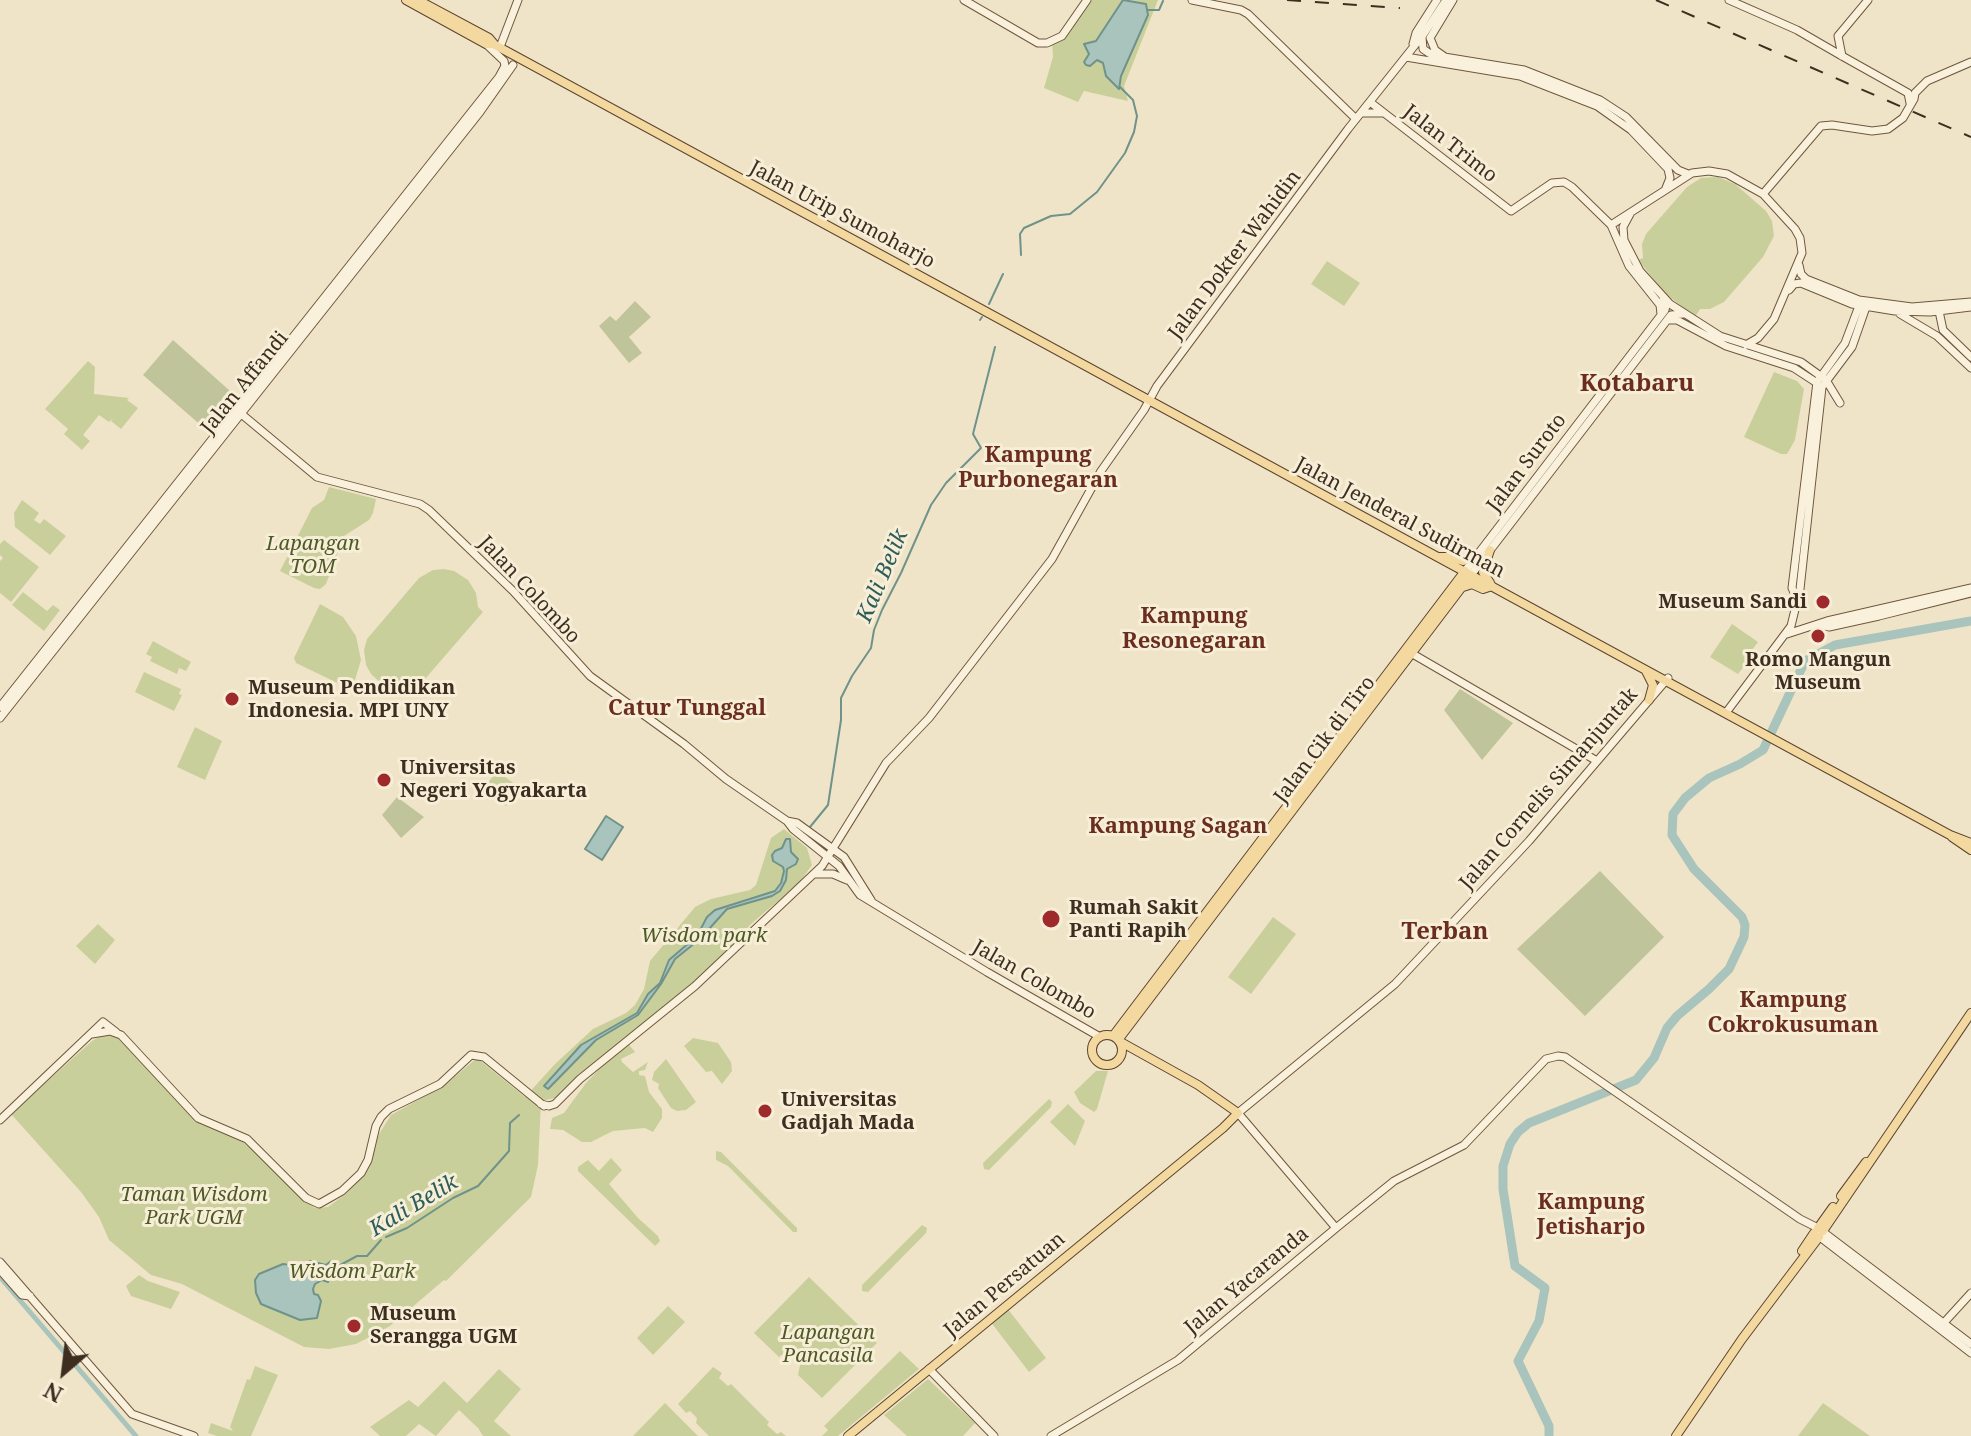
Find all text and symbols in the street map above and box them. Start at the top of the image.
street label: Jalan Trimo [1398,100,1502,188]
street label: Jalan Urip Sumoharjo [745,156,939,274]
street label: Jalan Dokter Wahidin [1164,166,1306,344]
street label: Jalan Affandi [196,327,294,439]
district label: Kotabaru [1580,370,1694,398]
street label: Jalan Suroto [1482,409,1572,517]
district label: Kampung Purbonegaran [958,443,1118,494]
street label: Jalan Jenderal Sudirman [1291,452,1509,584]
water label: Kali Belik [852,526,914,626]
street label: Jalan Colombo [473,531,585,649]
park label: Lapangan TOM [266,532,360,579]
place label: Museum Sandi [1658,590,1807,614]
marker: Museum Sandi [1814,593,1832,611]
district label: Kampung Resonegaran [1122,604,1266,656]
marker: Romo Mangun Museum [1809,627,1827,645]
place label: Romo Mangun Museum [1745,648,1891,695]
street label: Jalan Cik di Tiro [1269,672,1381,808]
place label: Museum Pendidikan Indonesia. MPI UNY [248,676,455,723]
street label: Jalan Cornelis Simanjuntak [1455,683,1643,895]
marker: Museum Pendidikan Indonesia. MPI UNY [223,690,241,708]
district label: Catur Tunggal [608,696,766,722]
place label: Universitas Negeri Yogyakarta [400,756,587,803]
marker: Universitas Negeri Yogyakarta [375,771,393,789]
district label: Kampung Sagan [1089,814,1267,840]
place label: Rumah Sakit Panti Rapih [1069,896,1198,943]
marker: Rumah Sakit Panti Rapih [1040,908,1062,930]
district label: Terban [1401,918,1489,946]
park label: Wisdom park [641,924,767,948]
street label: Jalan Colombo [968,935,1100,1025]
district label: Kampung Cokrokusuman [1708,988,1878,1040]
place label: Universitas Gadjah Mada [781,1088,915,1135]
marker: Universitas Gadjah Mada [756,1102,774,1120]
water label: Kali Belik [365,1169,463,1243]
park label: Taman Wisdom Park UGM [120,1183,268,1230]
district label: Kampung Jetisharjo [1536,1190,1646,1242]
street label: Jalan Yacaranda [1180,1222,1314,1340]
street label: Jalan Persatuan [940,1227,1070,1343]
park label: Wisdom Park [288,1260,416,1284]
place label: Museum Serangga UGM [370,1302,517,1349]
marker: Museum Serangga UGM [345,1317,363,1335]
park label: Lapangan Pancasila [781,1321,875,1368]
north arrow [24,1332,104,1412]
text: N [38,1376,67,1411]

